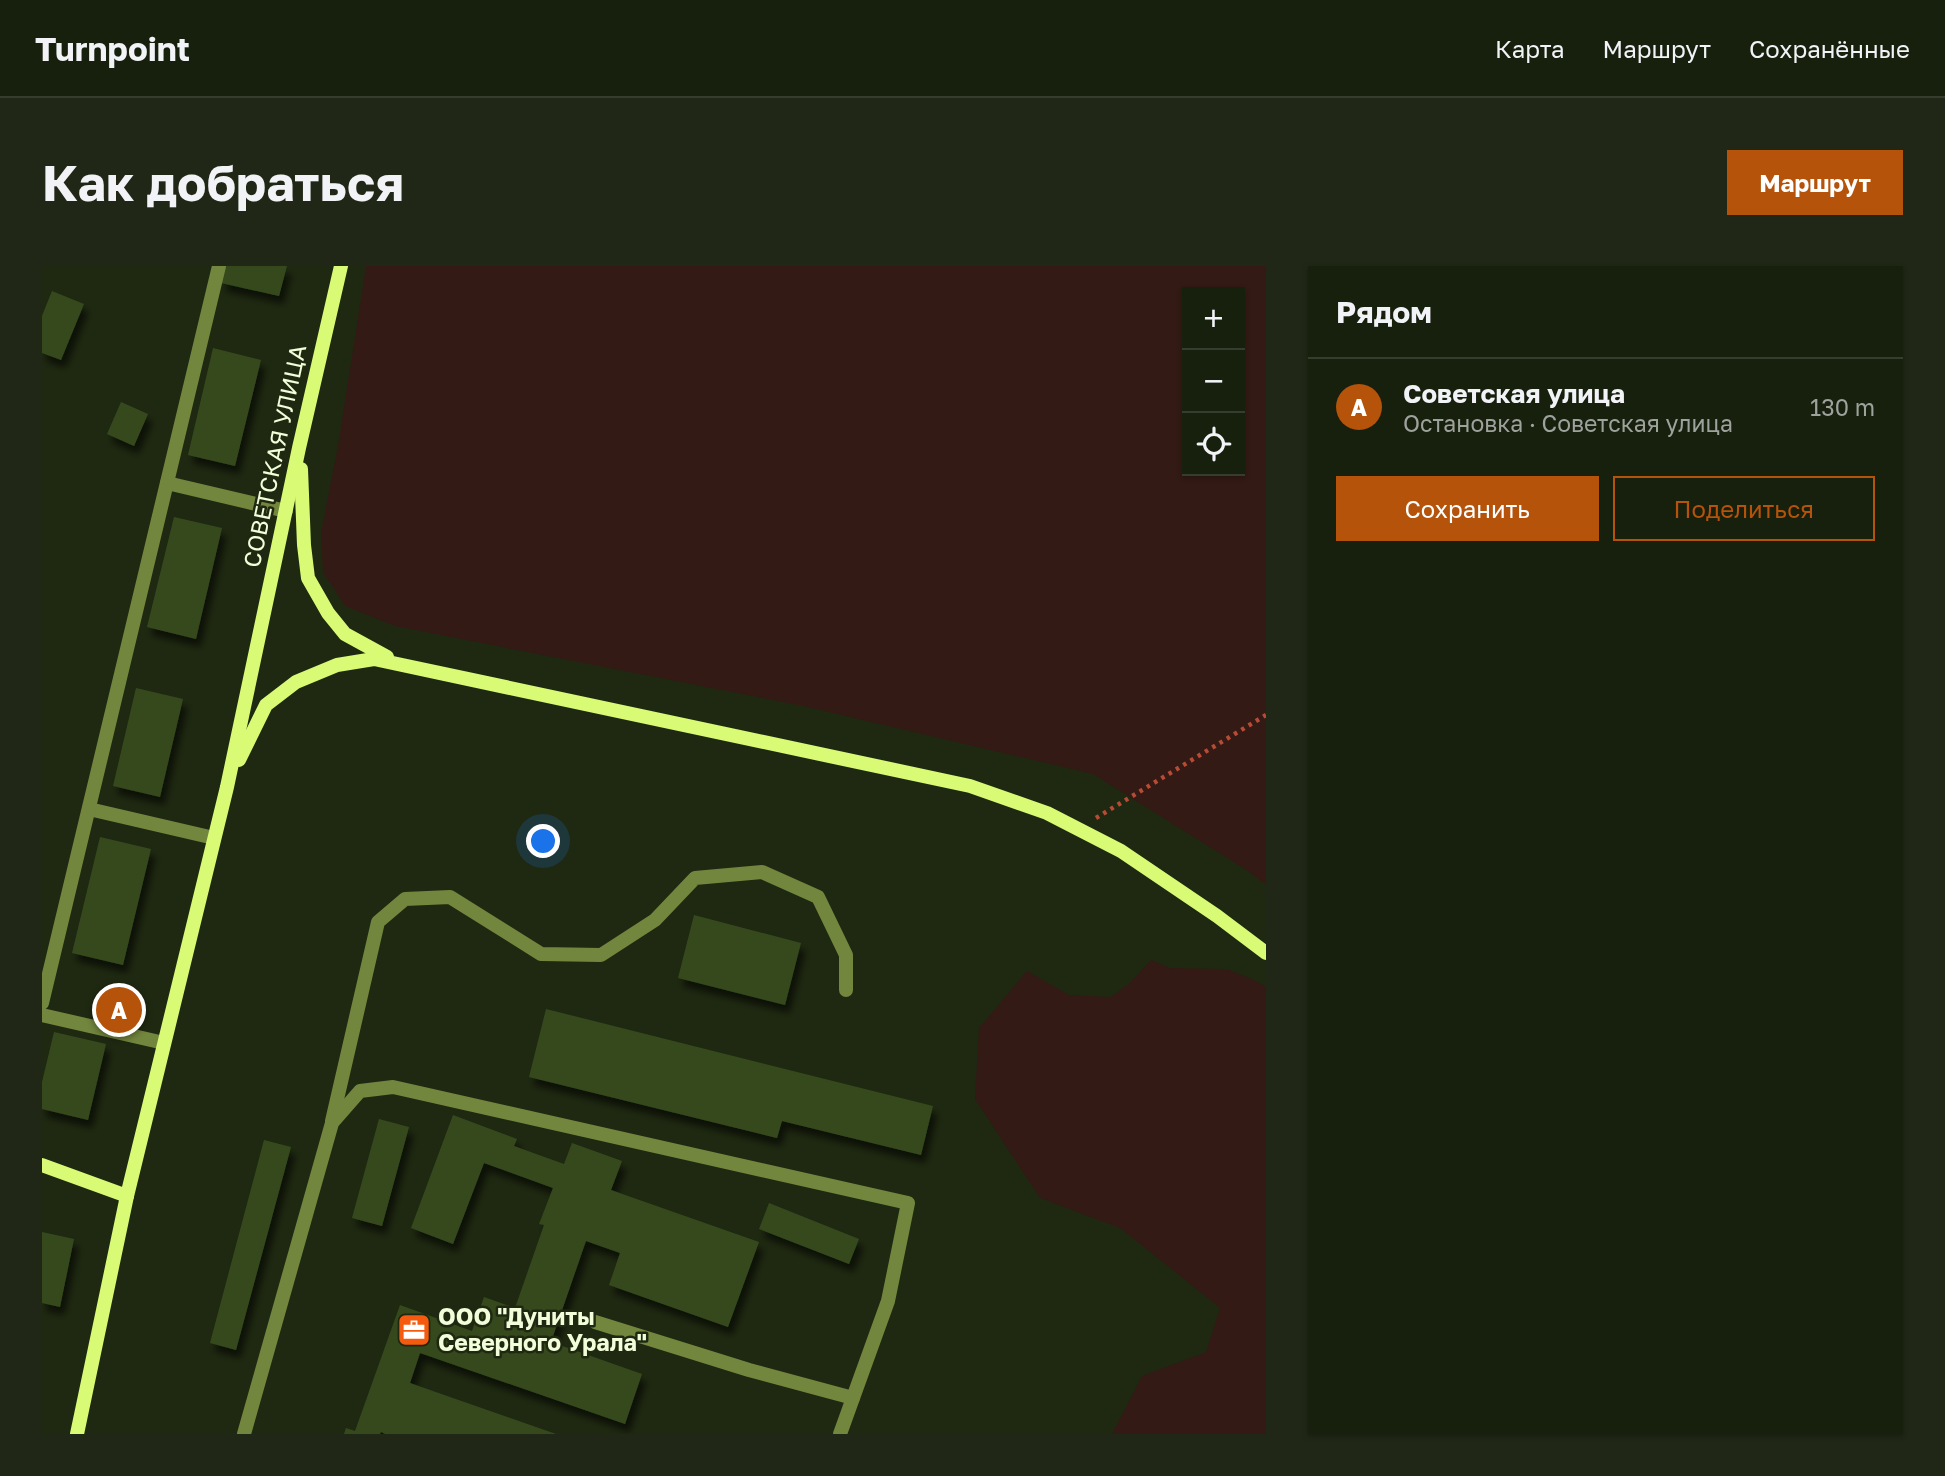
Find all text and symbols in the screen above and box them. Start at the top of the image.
text: Turnpoint [35,29,190,68]
text: Карта [1495,34,1565,63]
text: Маршрут [1603,34,1711,63]
text: Сохранённые [1749,34,1910,63]
button: Маршрут [1727,150,1903,215]
text: Как добраться [42,153,404,212]
map controls [1182,287,1245,476]
button: + [1182,287,1245,350]
text: Рядом [1336,294,1432,330]
street label: СОВЕТСКАЯ УЛИЦА [237,342,311,570]
button: − [1182,350,1245,413]
text: Советская улица [1403,378,1625,409]
text: A [1351,393,1367,421]
text: 130 m [1810,393,1875,421]
text: Остановка · Советская улица [1403,409,1733,437]
button: locate [1182,413,1245,476]
button: Сохранить [1336,476,1599,541]
button: Поделиться [1613,476,1875,541]
your location [526,824,560,858]
pin: A [96,984,142,1036]
place label: ООО "Дуниты Северного Урала" [438,1302,647,1356]
office icon: ООО "Дуниты Северного Урала" [395,1311,433,1349]

